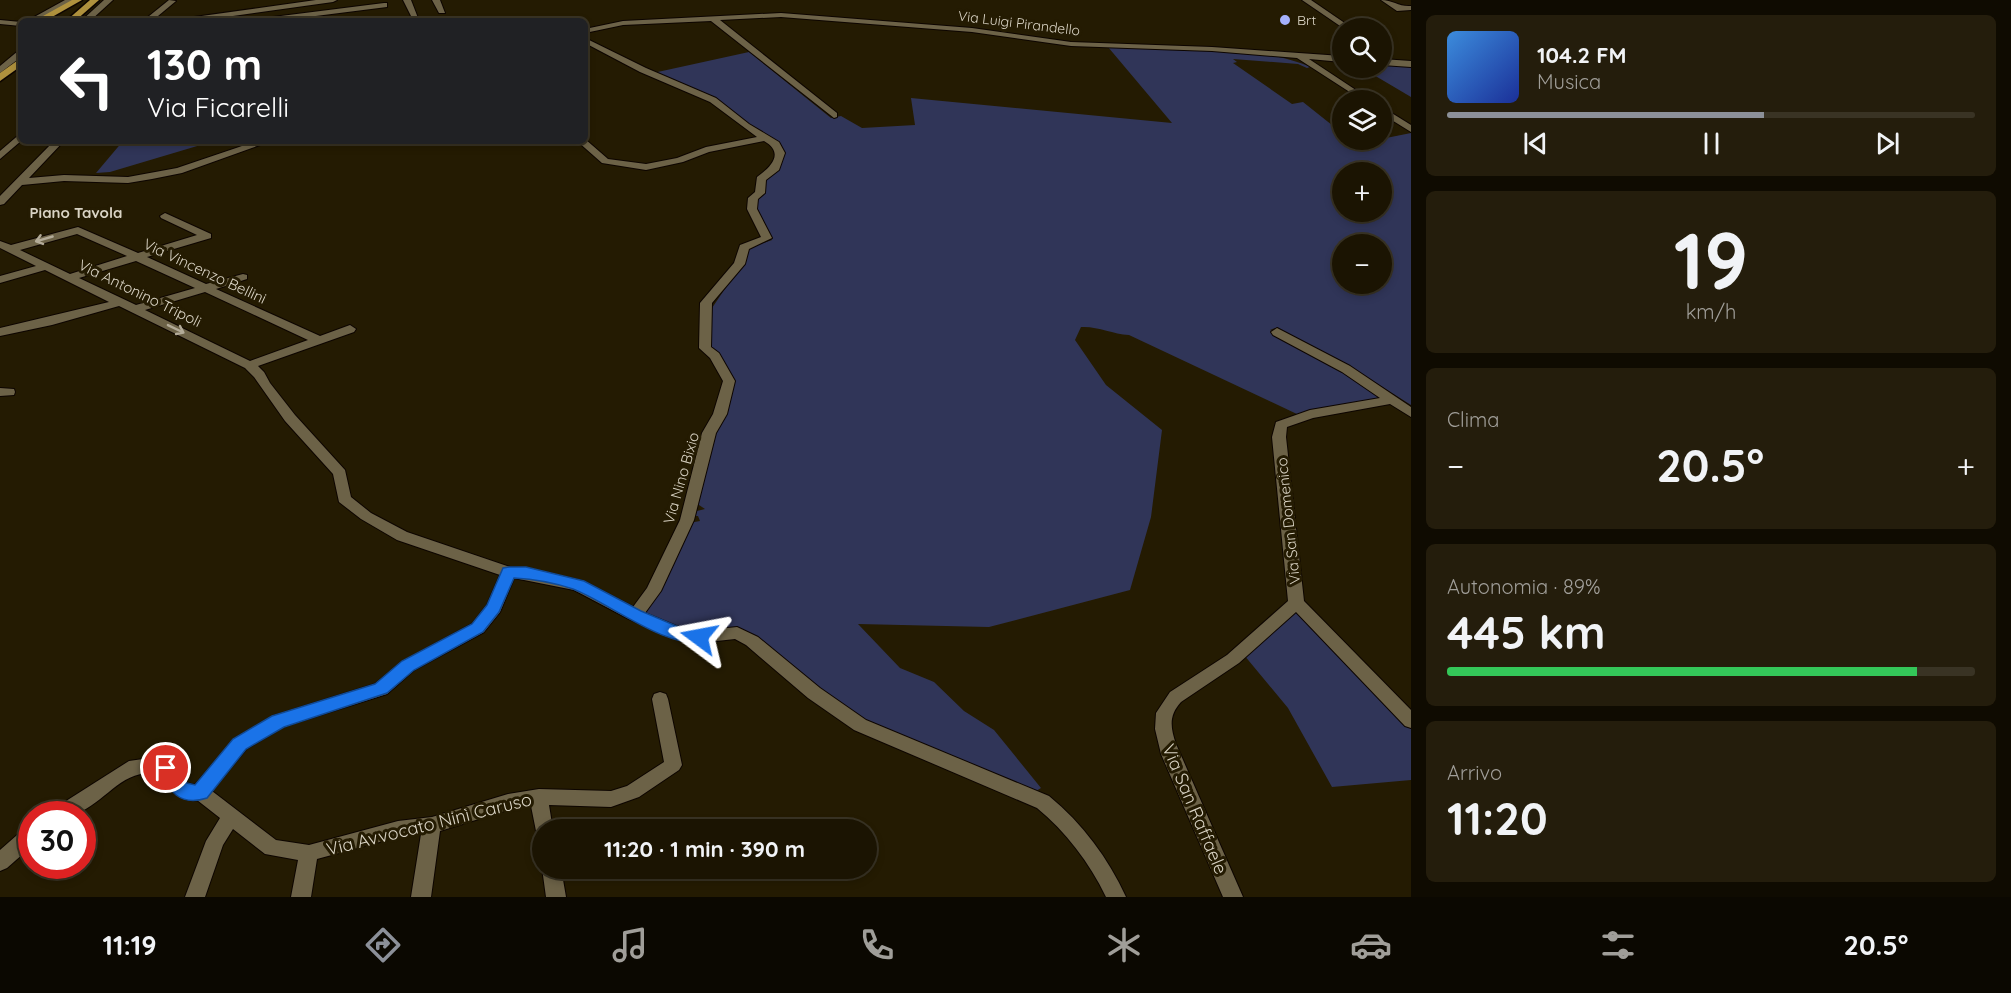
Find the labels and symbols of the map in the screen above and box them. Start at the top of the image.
street label: Via Luigi Pirandello [957,7,1081,39]
place label: Brt [1297,11,1317,29]
marker: Brt [1278,13,1292,27]
district label: Piano Tavola [30,203,122,222]
one-way arrow [35,234,54,245]
street label: Via Vincenzo Bellini [140,234,270,308]
street label: Via Antonino Tripoli [75,255,205,331]
one-way arrow [167,324,185,335]
street label: Via Nino Bixio [659,430,703,526]
street label: Via San Domenico [1272,457,1304,585]
position arrow [667,605,731,669]
street label: Via San Raffaele [1157,740,1233,878]
pin [140,742,191,793]
street label: Via Avvocato Ninì Caruso [324,787,534,861]
speed limit sign: 30 [18,801,96,879]

